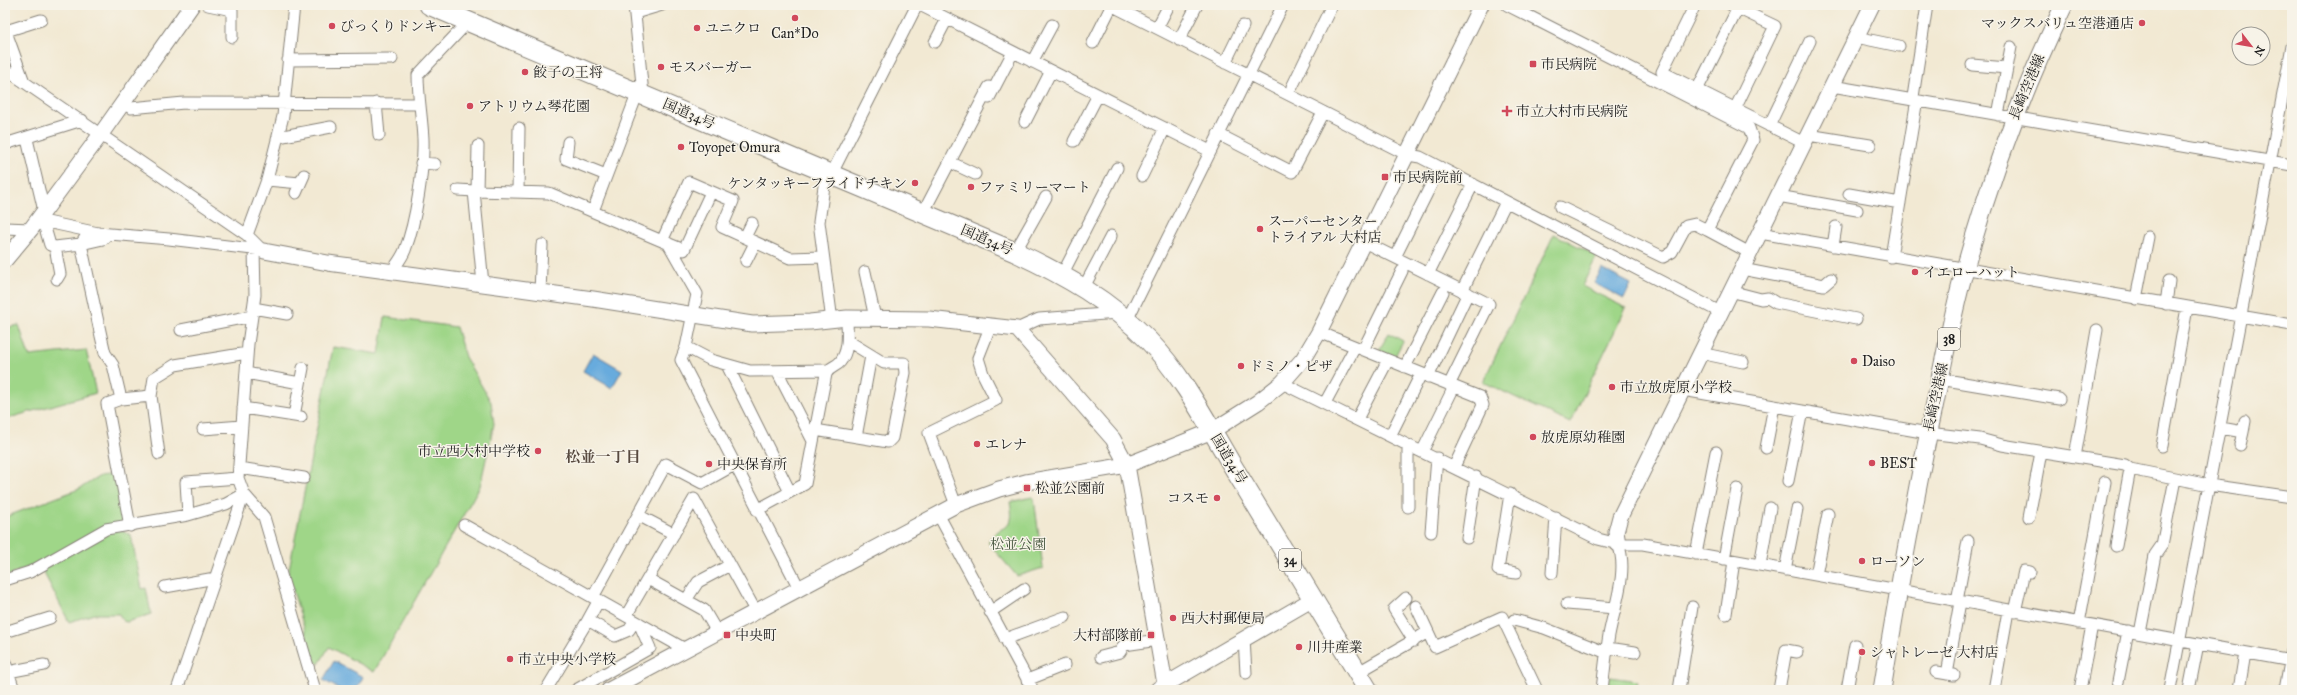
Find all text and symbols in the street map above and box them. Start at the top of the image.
marker: Can*Do [790,13,800,23]
place label: マックスバリュ空港通店 [1981,15,2134,32]
place label: びっくりドンキー [340,18,452,35]
marker: マックスバリュ空港通店 [2137,18,2147,28]
place label: ユニクロ [705,20,761,37]
marker: びっくりドンキー [327,21,337,31]
marker: ユニクロ [692,23,702,33]
place label: Can*Do [771,25,819,42]
north arrow [2231,26,2271,66]
text: N [2251,44,2267,59]
street label: 長崎空港線 [2006,51,2048,123]
place label: 市民病院 [1541,56,1597,73]
place label: モスバーガー [669,59,753,76]
marker: 市民病院 [1528,59,1538,69]
marker: モスバーガー [656,62,666,72]
place label: 餃子の王将 [533,64,603,81]
marker: 餃子の王将 [520,67,530,77]
street label: 国道34号 [660,95,718,133]
place label: アトリウム琴花園 [478,98,590,115]
marker: アトリウム琴花園 [465,101,475,111]
place label: 市立大村市民病院 [1516,103,1628,120]
marker: 市立大村市民病院 [1501,105,1513,117]
place label: Toyopet Omura [689,139,780,156]
marker: Toyopet Omura [676,142,686,152]
place label: 市民病院前 [1393,169,1463,186]
marker: 市民病院前 [1380,172,1390,182]
place label: ケンタッキーフライドチキン [728,175,907,192]
marker: ケンタッキーフライドチキン [910,178,920,188]
place label: ファミリーマート [979,179,1091,196]
marker: ファミリーマート [966,182,976,192]
place label: スーパーセンター トライアル 大村店 [1268,213,1382,246]
street label: 国道34号 [958,221,1016,259]
marker: スーパーセンター トライアル 大村店 [1255,224,1265,234]
place label: イエローハット [1923,264,2020,281]
marker: イエローハット [1910,267,1920,277]
road number: 38 [1938,328,1960,350]
place label: Daiso [1862,353,1895,370]
marker: Daiso [1849,356,1859,366]
place label: ドミノ・ピザ [1249,358,1333,375]
marker: ドミノ・ピザ [1236,361,1246,371]
street label: 長崎空港線 [1920,361,1952,433]
place label: 市立放虎原小学校 [1620,379,1732,396]
marker: 市立放虎原小学校 [1607,382,1617,392]
place label: 放虎原幼稚園 [1541,429,1625,446]
street label: 国道34号 [1207,431,1251,487]
marker: 放虎原幼稚園 [1528,432,1538,442]
place label: エレナ [985,436,1027,453]
marker: エレナ [972,439,982,449]
place label: 市立西大村中学校 [418,443,530,460]
marker: 市立西大村中学校 [533,446,543,456]
district label: 松並一丁目 [565,448,641,466]
place label: BEST [1880,455,1917,472]
place label: 中央保育所 [717,456,787,473]
marker: BEST [1867,458,1877,468]
marker: 中央保育所 [704,459,714,469]
place label: 松並公園前 [1035,480,1105,497]
marker: 松並公園前 [1022,483,1032,493]
place label: コスモ [1167,490,1209,507]
marker: コスモ [1212,493,1222,503]
park label: 松並公園 [990,536,1046,553]
road number: 34 [1279,549,1301,571]
place label: ローソン [1870,553,1925,570]
marker: ローソン [1857,556,1867,566]
place label: 西大村郵便局 [1181,610,1265,627]
marker: 西大村郵便局 [1168,613,1178,623]
place label: 中央町 [735,627,777,644]
place label: 大村部隊前 [1073,627,1143,644]
marker: 中央町 [722,630,732,640]
marker: 大村部隊前 [1146,630,1156,640]
place label: 川井産業 [1307,639,1363,656]
marker: 川井産業 [1294,642,1304,652]
place label: シャトレーゼ 大村店 [1870,644,1998,661]
marker: シャトレーゼ 大村店 [1857,647,1867,657]
place label: 市立中央小学校 [518,651,616,668]
marker: 市立中央小学校 [505,654,515,664]

